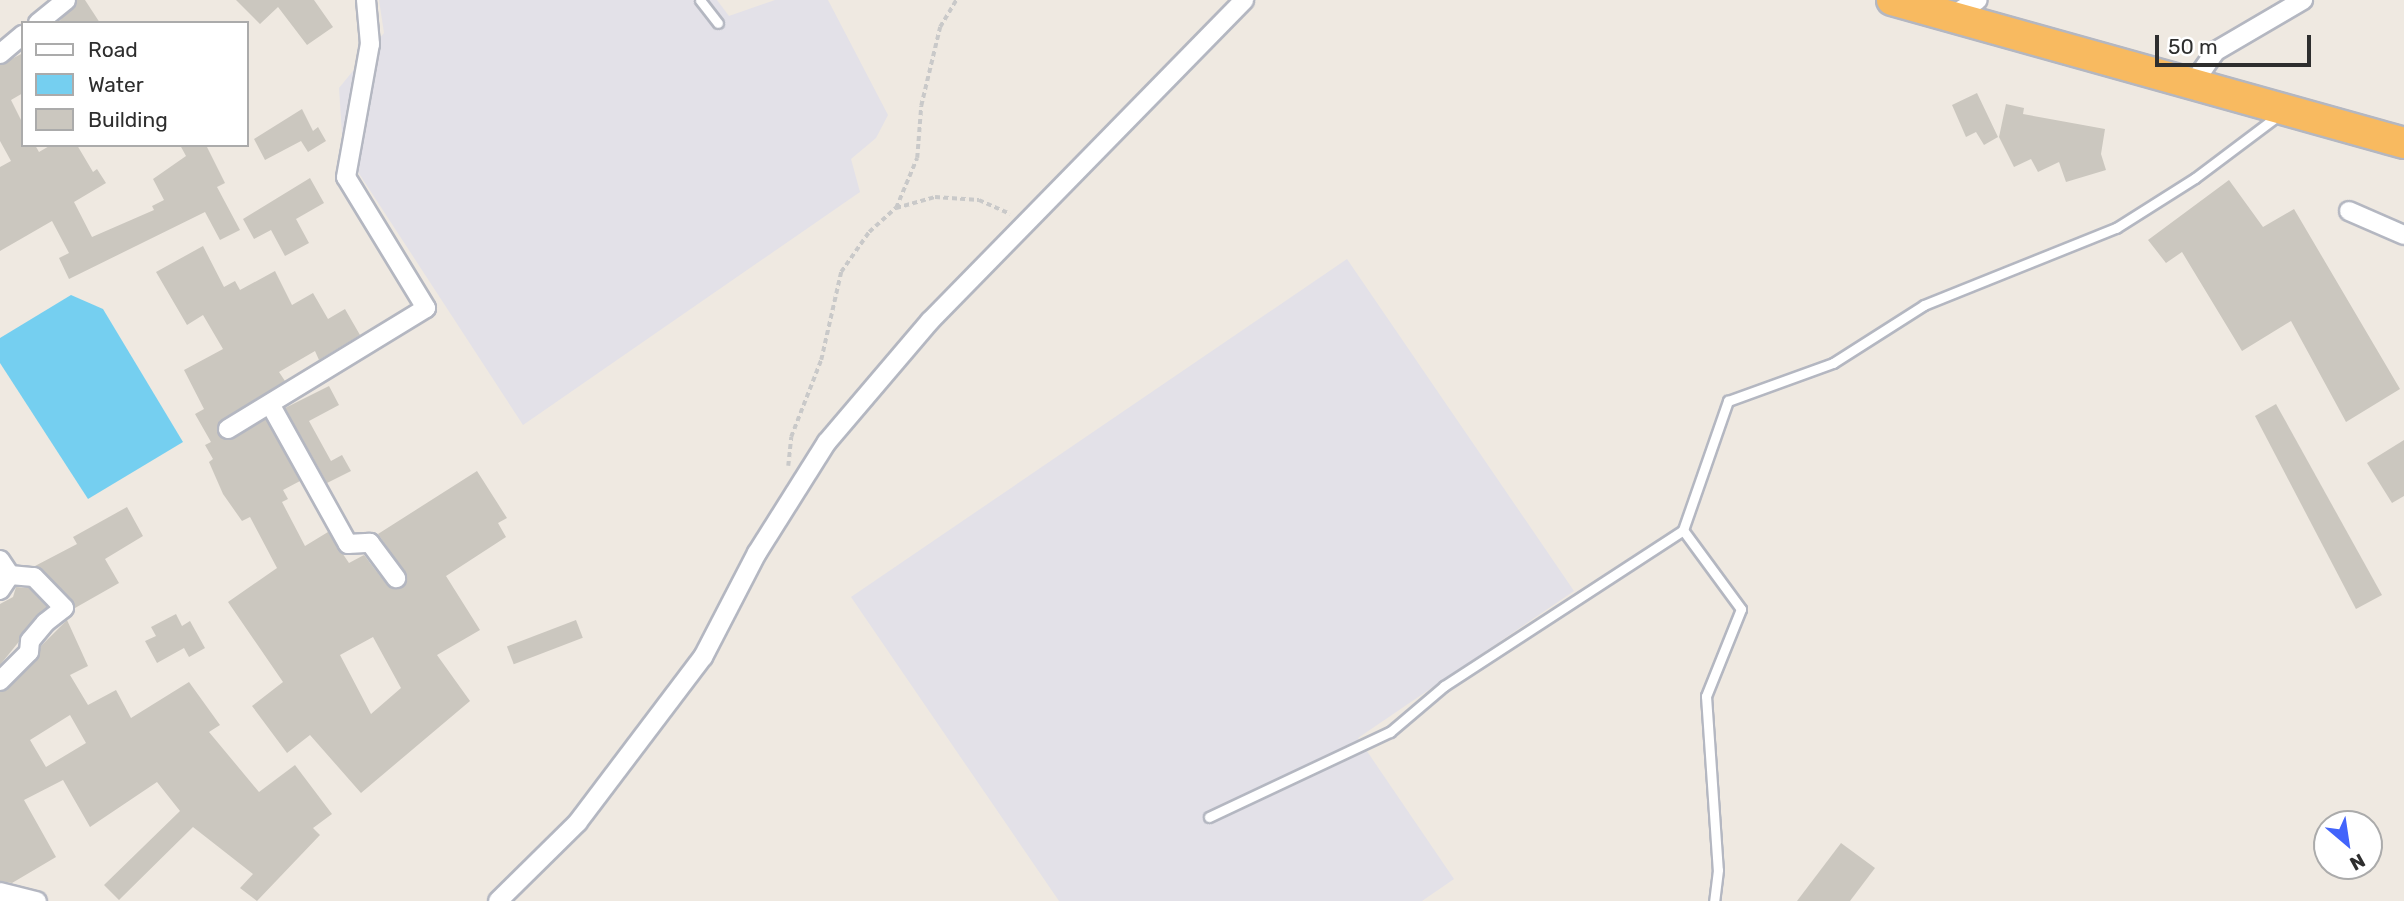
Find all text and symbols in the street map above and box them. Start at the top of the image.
legend [21,21,248,147]
scale bar [2159,21,2315,65]
text: 50 m [2168,34,2218,59]
text: Road [88,37,138,62]
text: Water [88,72,144,97]
text: Building [88,107,168,132]
north arrow [2313,810,2383,880]
text: N [2346,849,2369,875]

